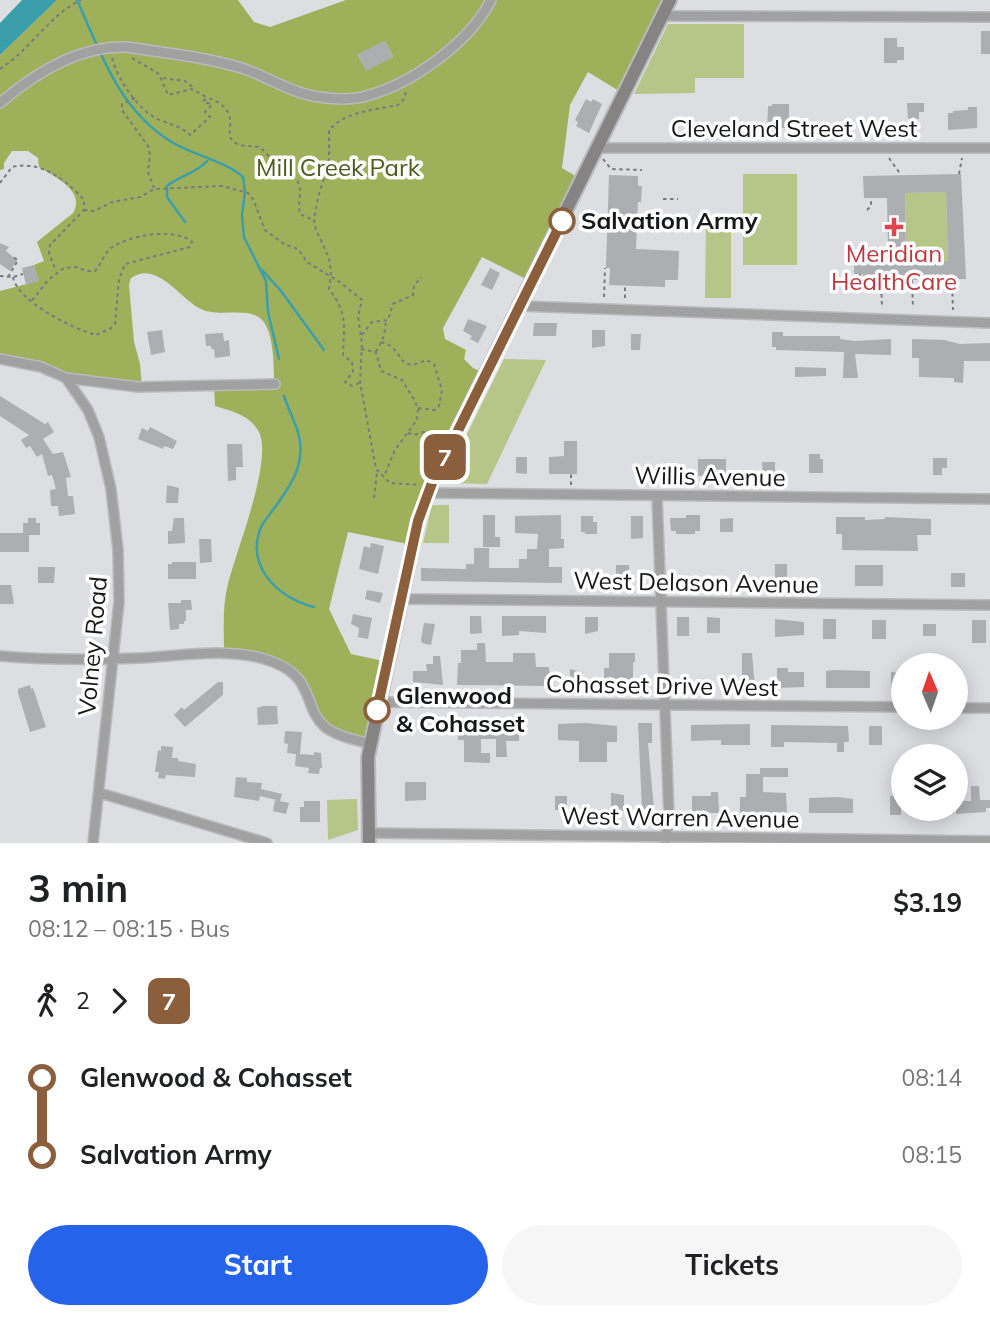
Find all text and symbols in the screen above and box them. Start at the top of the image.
street label: Cleveland Street West [671,113,917,143]
park label: Mill Creek Park [256,152,421,182]
place label: Salvation Army [581,205,759,235]
marker: Salvation Army [549,208,575,234]
marker: Meridian HealthCare [884,217,904,237]
place label: Meridian HealthCare [831,238,957,296]
line badge: 7 [422,434,468,480]
text: 7 [438,442,452,472]
street label: Willis Avenue [634,460,786,492]
street label: West Delason Avenue [573,565,819,599]
street label: Volney Road [71,575,113,717]
north arrow [891,653,968,730]
map controls [891,653,968,821]
street label: Cohasset Drive West [546,668,778,702]
place label: Glenwood & Cohasset [396,680,525,738]
marker: Glenwood & Cohasset [364,697,390,723]
button: layers [891,744,968,821]
street label: West Warren Avenue [560,800,800,834]
text: 3 min [28,864,128,912]
text: $3.19 [893,886,962,919]
text: 08:12 – 08:15 · Bus [28,914,230,943]
icon: walk [28,982,66,1020]
icon: forward [100,982,138,1020]
text: 2 [76,986,90,1015]
text: 7 [162,986,176,1016]
text: Glenwood & Cohasset [80,1061,352,1094]
text: 08:14 [902,1063,962,1092]
text: Salvation Army [80,1138,272,1171]
text: 08:15 [902,1140,962,1169]
button: Start [28,1225,488,1305]
button: Tickets [502,1225,962,1305]

